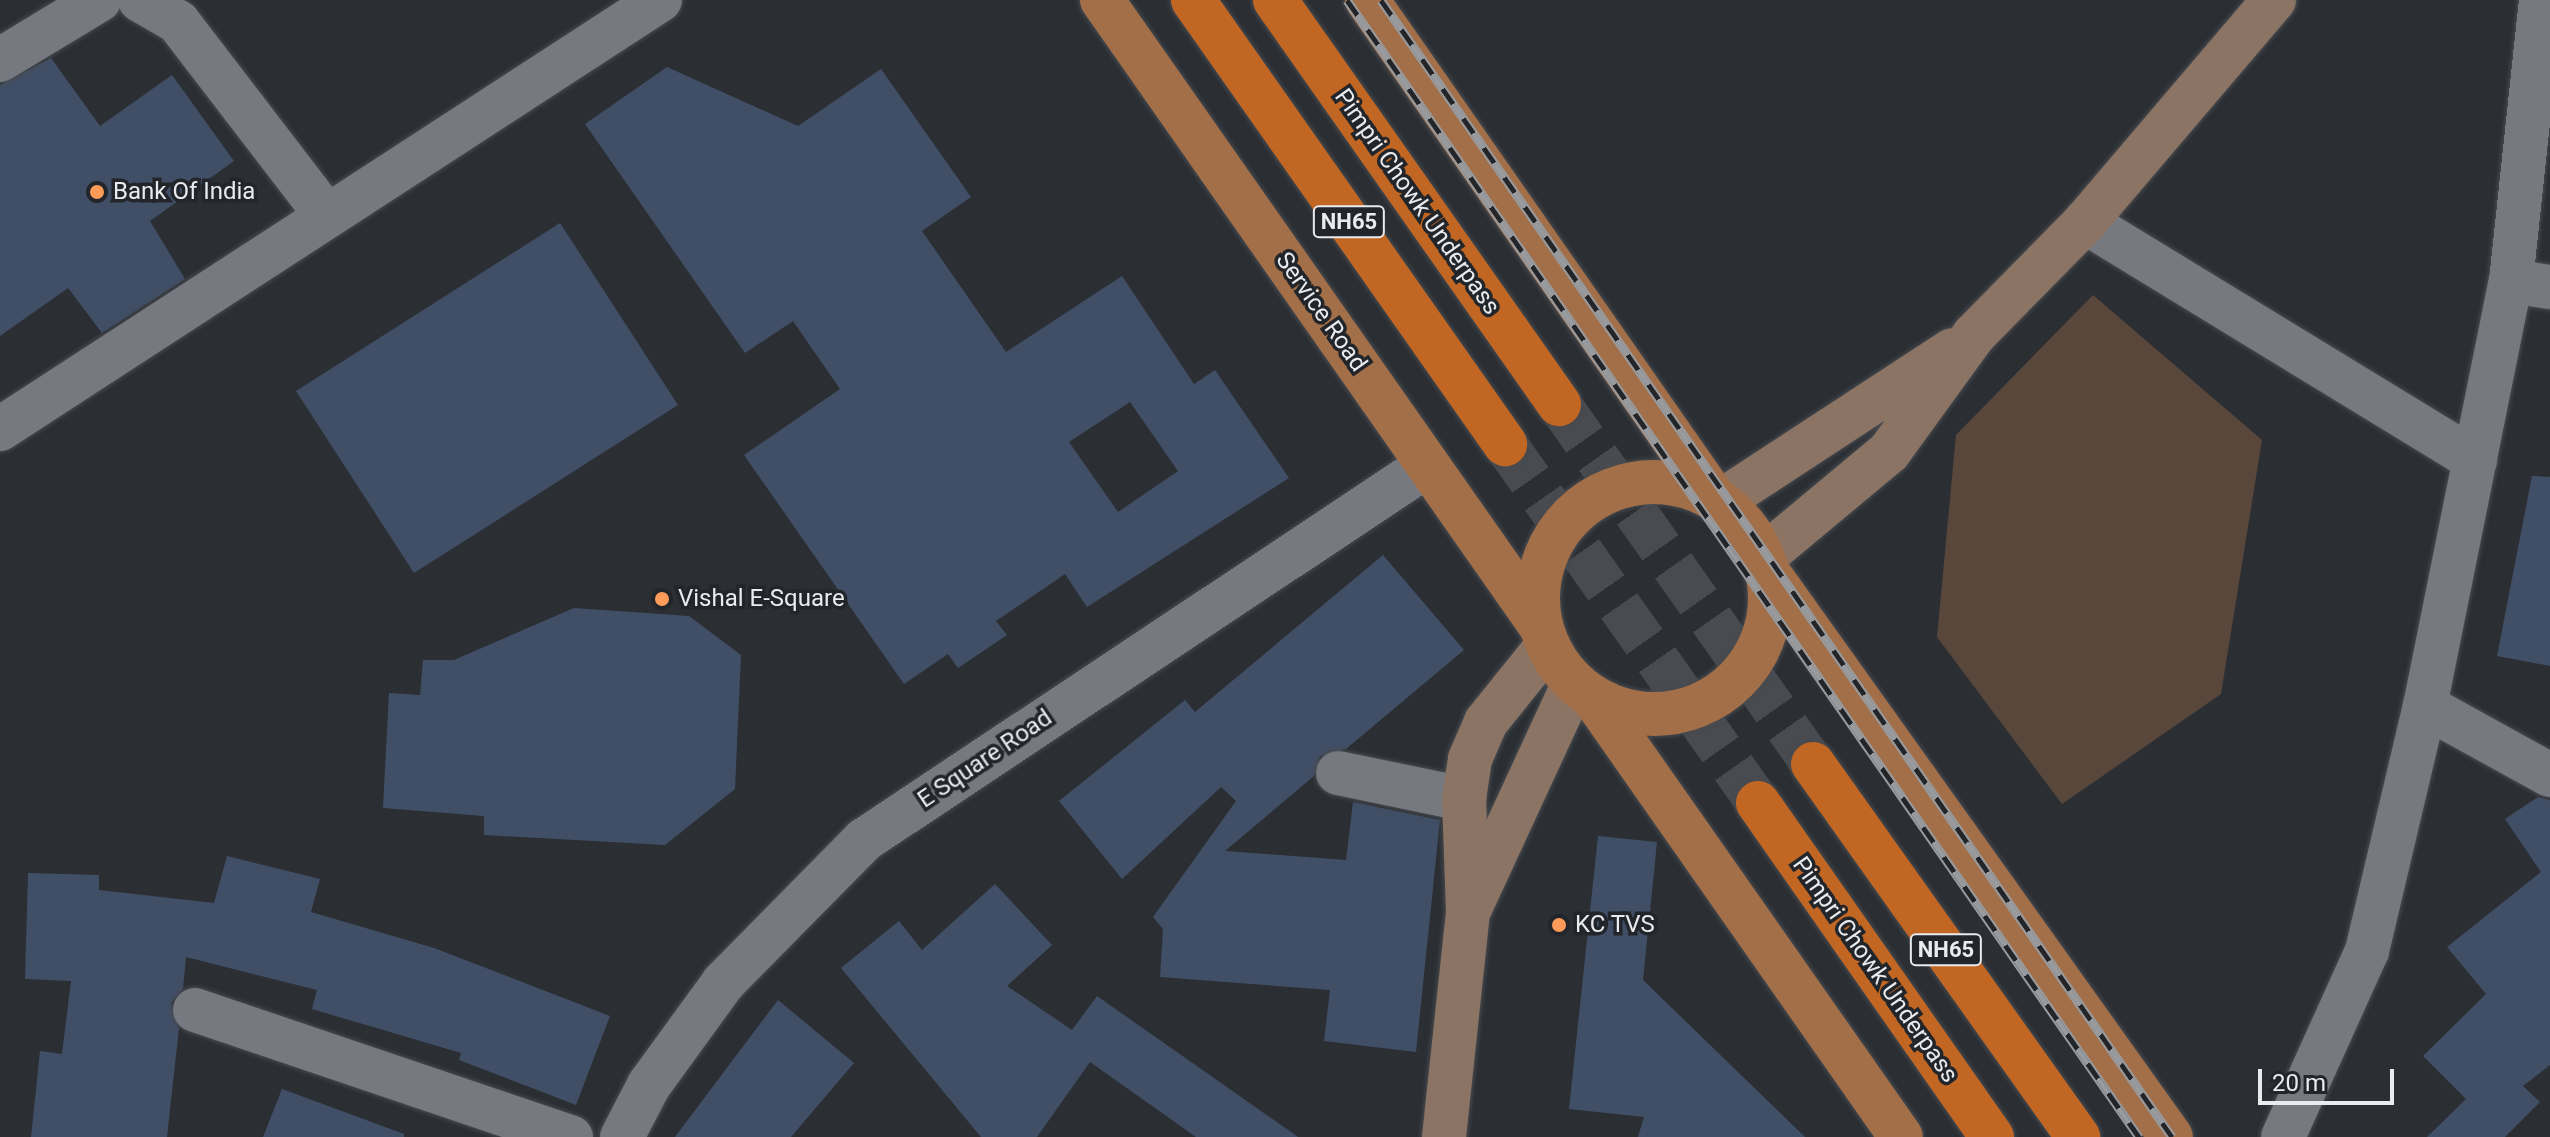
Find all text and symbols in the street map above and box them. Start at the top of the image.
street label: Pimpri Chowk Underpass [1328,84,1506,320]
place label: Bank Of India [113,178,255,206]
marker: Bank Of India [88,183,106,201]
road number: NH65 [1311,204,1387,240]
street label: Service Road [1269,247,1373,377]
place label: Vishal E-Square [678,585,845,613]
marker: Vishal E-Square [653,590,671,608]
street label: E Square Road [913,704,1057,814]
street label: Pimpri Chowk Underpass [1786,852,1964,1088]
place label: KC TVS [1575,911,1655,939]
marker: KC TVS [1550,916,1568,934]
road number: NH65 [1908,932,1984,968]
scale bar [2262,1053,2398,1103]
text: 20 m [2272,1069,2326,1097]

